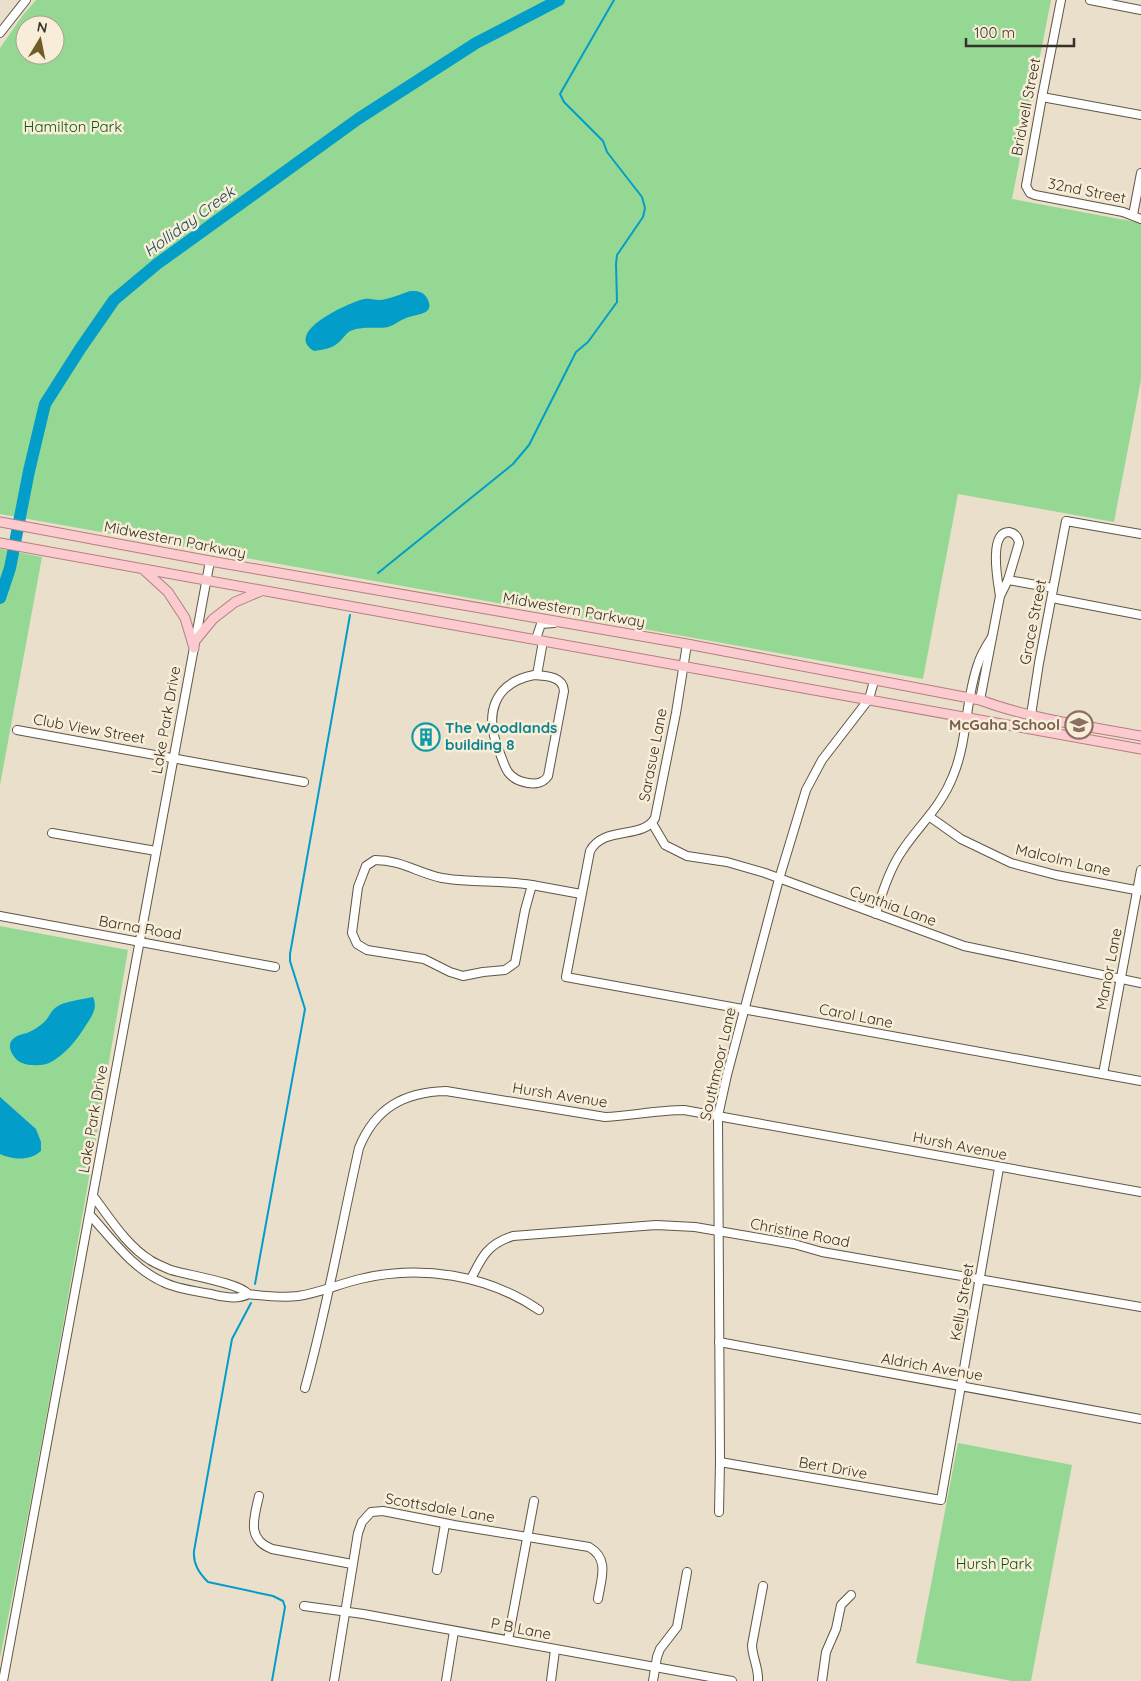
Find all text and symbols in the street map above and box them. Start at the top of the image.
north arrow [15,15,65,65]
scale bar [966,15,1074,47]
text: N [36,17,49,37]
text: 100 m [974,23,1015,42]
street label: Bridwell Street [1007,56,1044,158]
park label: Hamilton Park [24,117,122,136]
street label: 32nd Street [1046,174,1128,207]
water label: Holliday Creek [140,180,240,261]
street label: Midwestern Parkway [102,516,248,563]
street label: Grace Street [1015,578,1050,666]
street label: Midwestern Parkway [501,588,647,631]
street label: Lake Park Drive [147,664,184,775]
street label: Sarasue Lane [634,707,671,803]
street label: Club View Street [32,709,146,748]
school or university icon: McGaha School [1064,710,1094,740]
place label: McGaha School [949,715,1060,734]
place label: The Woodlands building 8 [445,718,557,754]
building icon: The Woodlands building 8 [411,722,441,752]
street label: Malcolm Lane [1014,839,1113,880]
street label: Cynthia Lane [847,881,939,930]
street label: Barna Road [97,911,183,944]
street label: Manor Lane [1091,926,1126,1012]
street label: Carol Lane [817,999,895,1032]
street label: Southmoor Lane [695,1005,740,1122]
street label: Lake Park Drive [74,1063,111,1174]
street label: Hursh Avenue [511,1078,609,1111]
street label: Hursh Avenue [911,1127,1009,1164]
street label: Christine Road [749,1214,852,1251]
street label: Kelly Street [945,1262,978,1342]
street label: Aldrich Avenue [880,1348,984,1385]
street label: Bert Drive [797,1452,869,1483]
street label: Scottsdale Lane [384,1489,496,1527]
park label: Hursh Park [956,1554,1032,1573]
street label: P B Lane [489,1613,553,1644]

